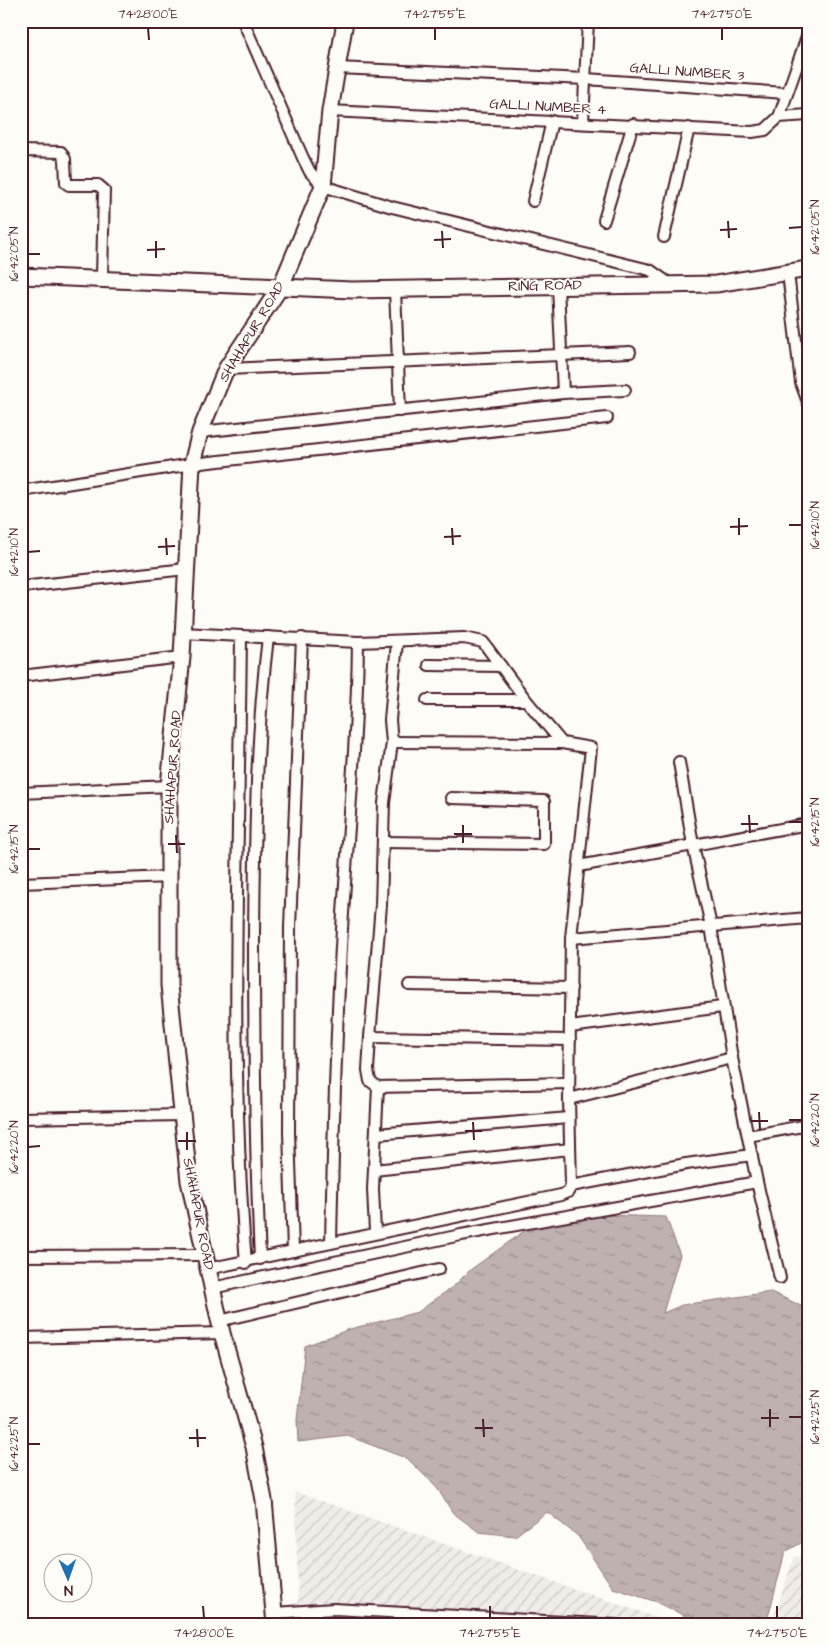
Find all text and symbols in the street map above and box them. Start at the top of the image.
text: 74°28'00"E [118,6,178,23]
text: 74°27'55"E [404,6,466,23]
text: 74°27'50"E [692,6,752,23]
street label: GALLI NUMBER 3 [629,58,745,86]
street label: GALLI NUMBER 4 [489,94,608,120]
text: 16°42'05"N [807,199,824,255]
text: 16°42'05"N [6,226,23,282]
street label: RING ROAD [508,275,582,297]
street label: SHAHAPUR ROAD [214,278,290,386]
text: 16°42'10"N [807,500,824,549]
text: 16°42'10"N [6,527,23,576]
street label: SHAHAPUR ROAD [159,710,187,824]
text: 16°42'15"N [807,797,824,847]
text: 16°42'15"N [6,824,23,874]
text: 16°42'20"N [807,1093,824,1147]
text: 16°42'20"N [6,1120,23,1174]
street label: SHAHAPUR ROAD [177,1156,219,1272]
text: 16°42'25"N [807,1389,824,1444]
text: 16°42'25"N [6,1416,23,1471]
north arrow [42,1554,92,1604]
text: N [63,1580,73,1600]
text: 74°28'00"E [174,1625,234,1642]
text: 74°27'55"E [459,1625,521,1642]
text: 74°27'50"E [747,1625,807,1642]

